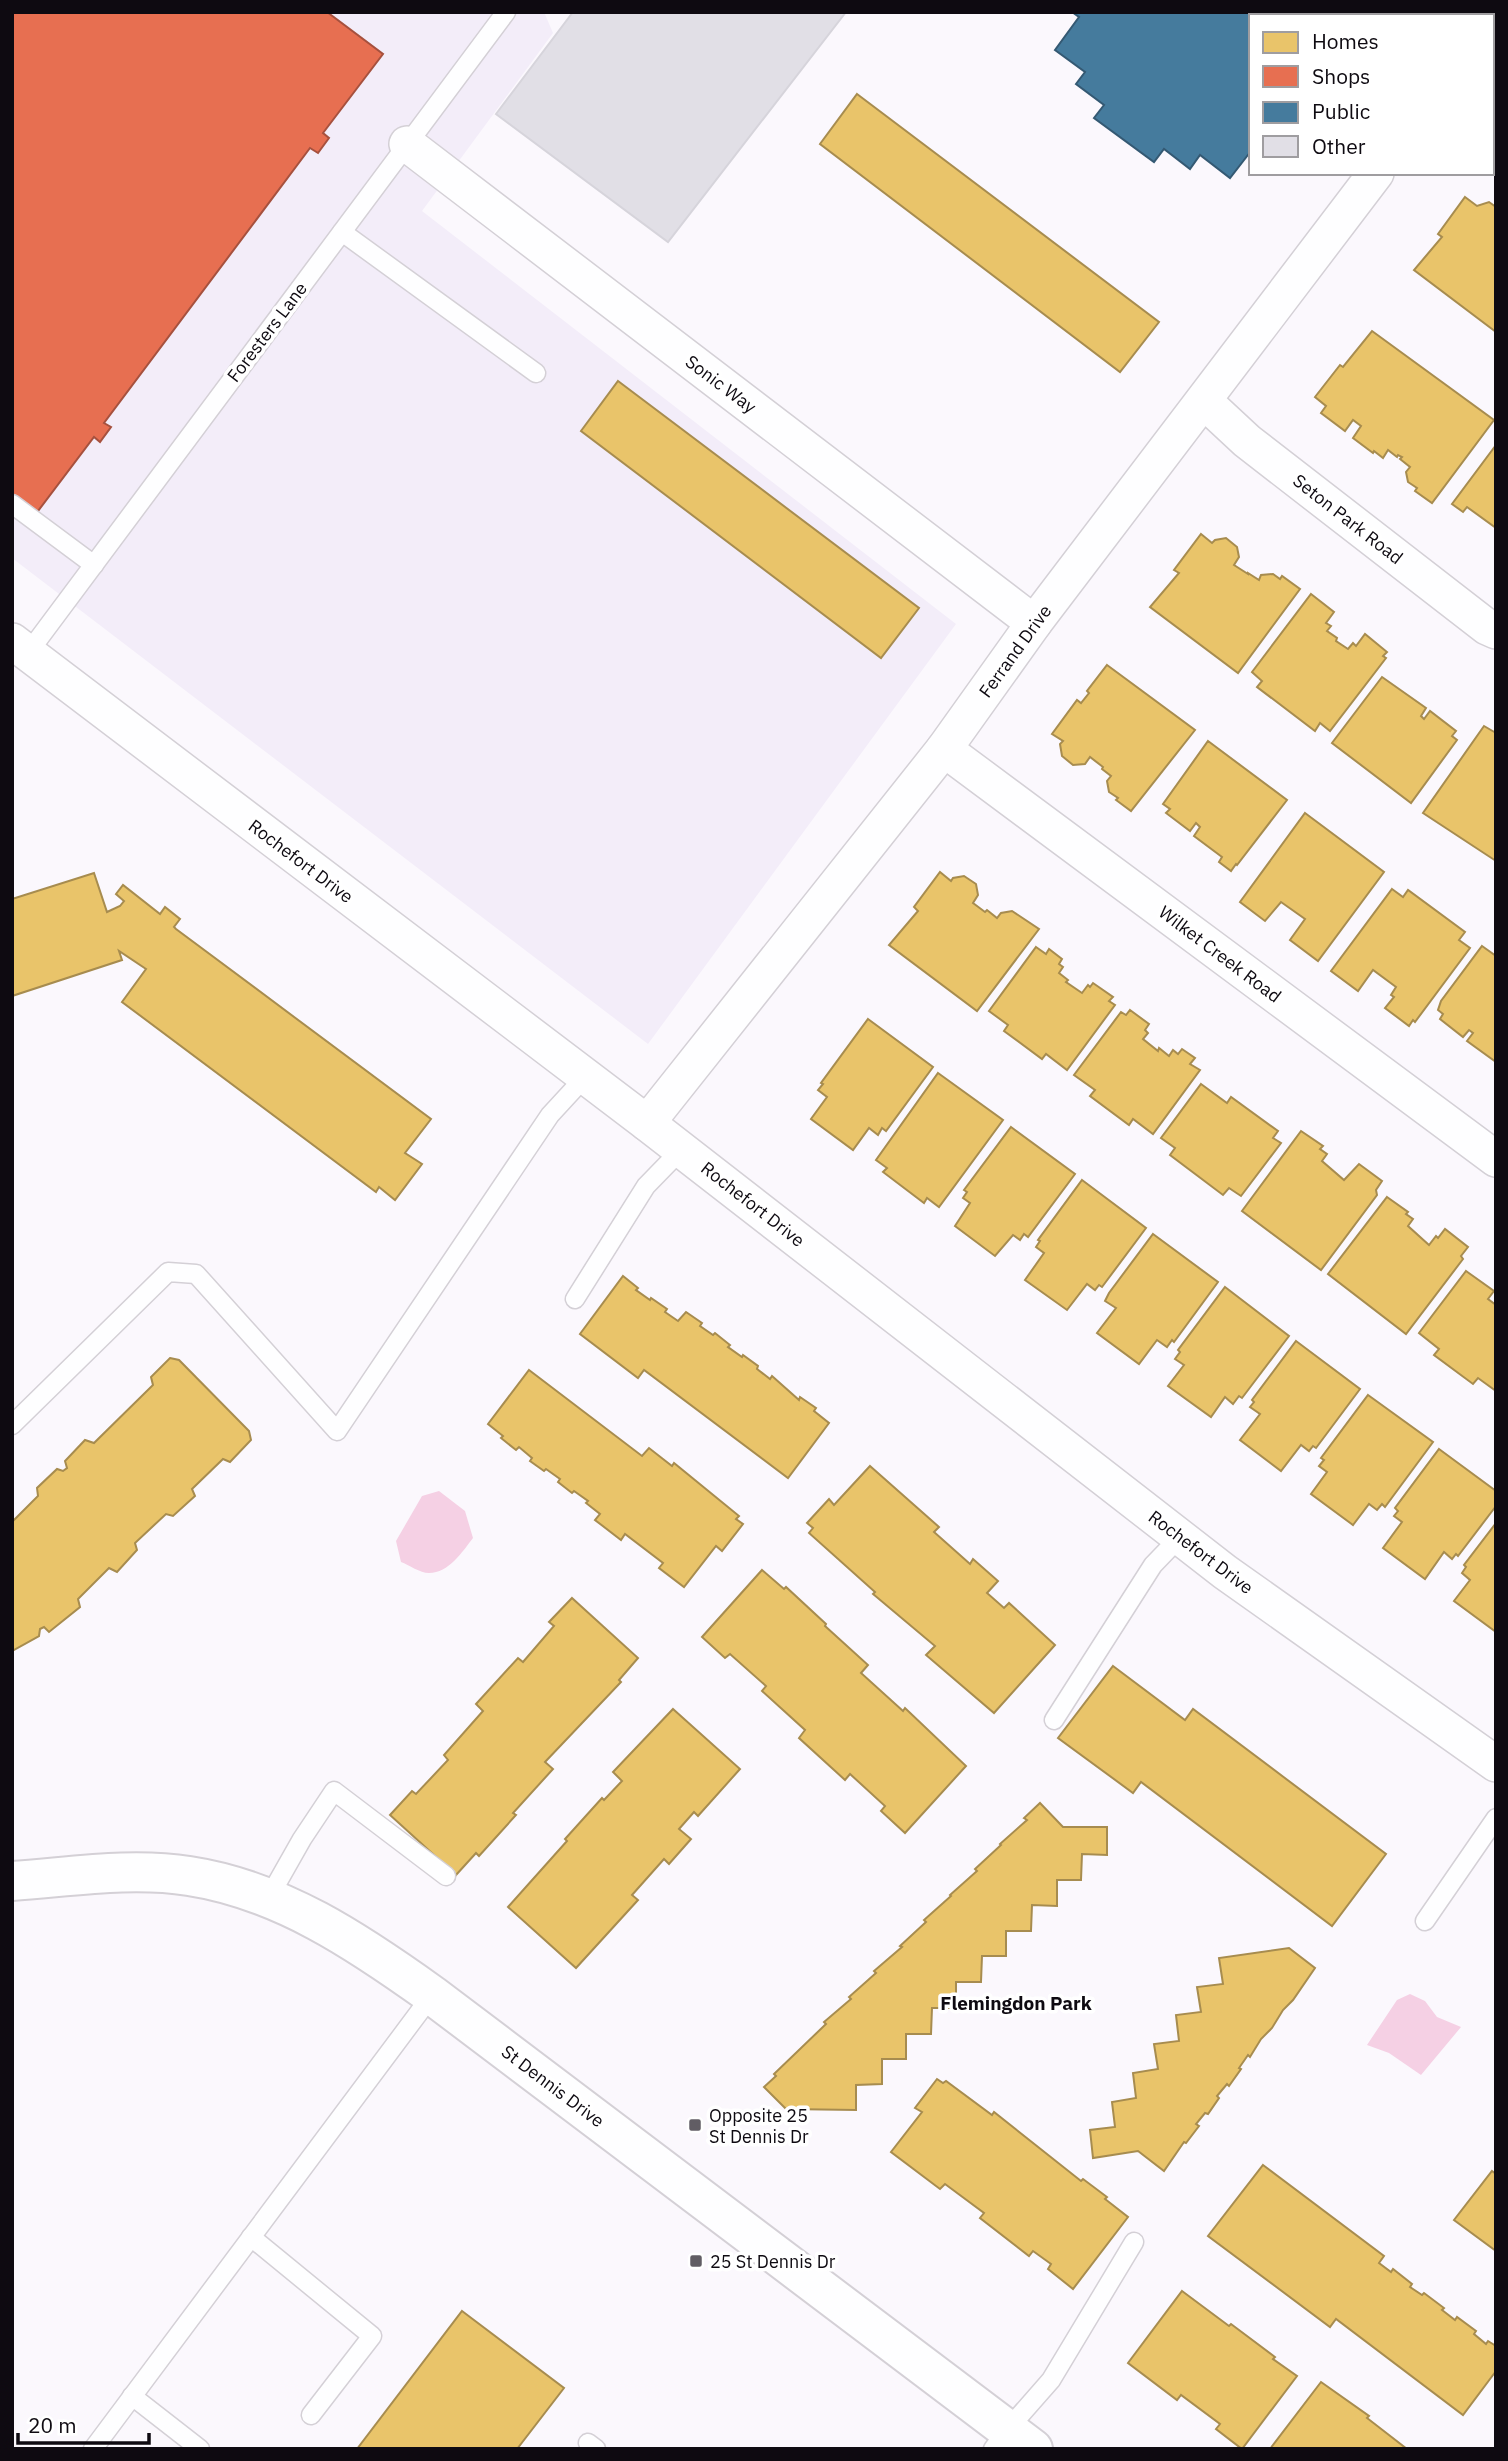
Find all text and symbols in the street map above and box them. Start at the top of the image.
legend [1249,14,1494,175]
text: Homes [1312,27,1379,55]
text: Shops [1312,62,1370,90]
text: Public [1312,97,1370,125]
text: Other [1312,132,1366,160]
street label: Foresters Lane [222,277,312,387]
street label: Sonic Way [681,350,761,418]
street label: Seton Park Road [1288,469,1408,569]
street label: Ferrand Drive [974,600,1056,702]
street label: Rochefort Drive [244,814,358,908]
street label: Wilket Creek Road [1154,900,1286,1008]
street label: Rochefort Drive [697,1156,810,1252]
street label: Rochefort Drive [1144,1505,1258,1599]
district label: Flemingdon Park [940,1991,1092,2015]
street label: St Dennis Drive [497,2040,609,2132]
place label: Opposite 25 St Dennis Dr [709,2104,809,2148]
marker: Opposite 25 St Dennis Dr [687,2117,703,2133]
place label: 25 St Dennis Dr [710,2250,836,2273]
marker: 25 St Dennis Dr [688,2253,704,2269]
scale bar [18,2402,149,2446]
text: 20 m [28,2411,77,2439]

